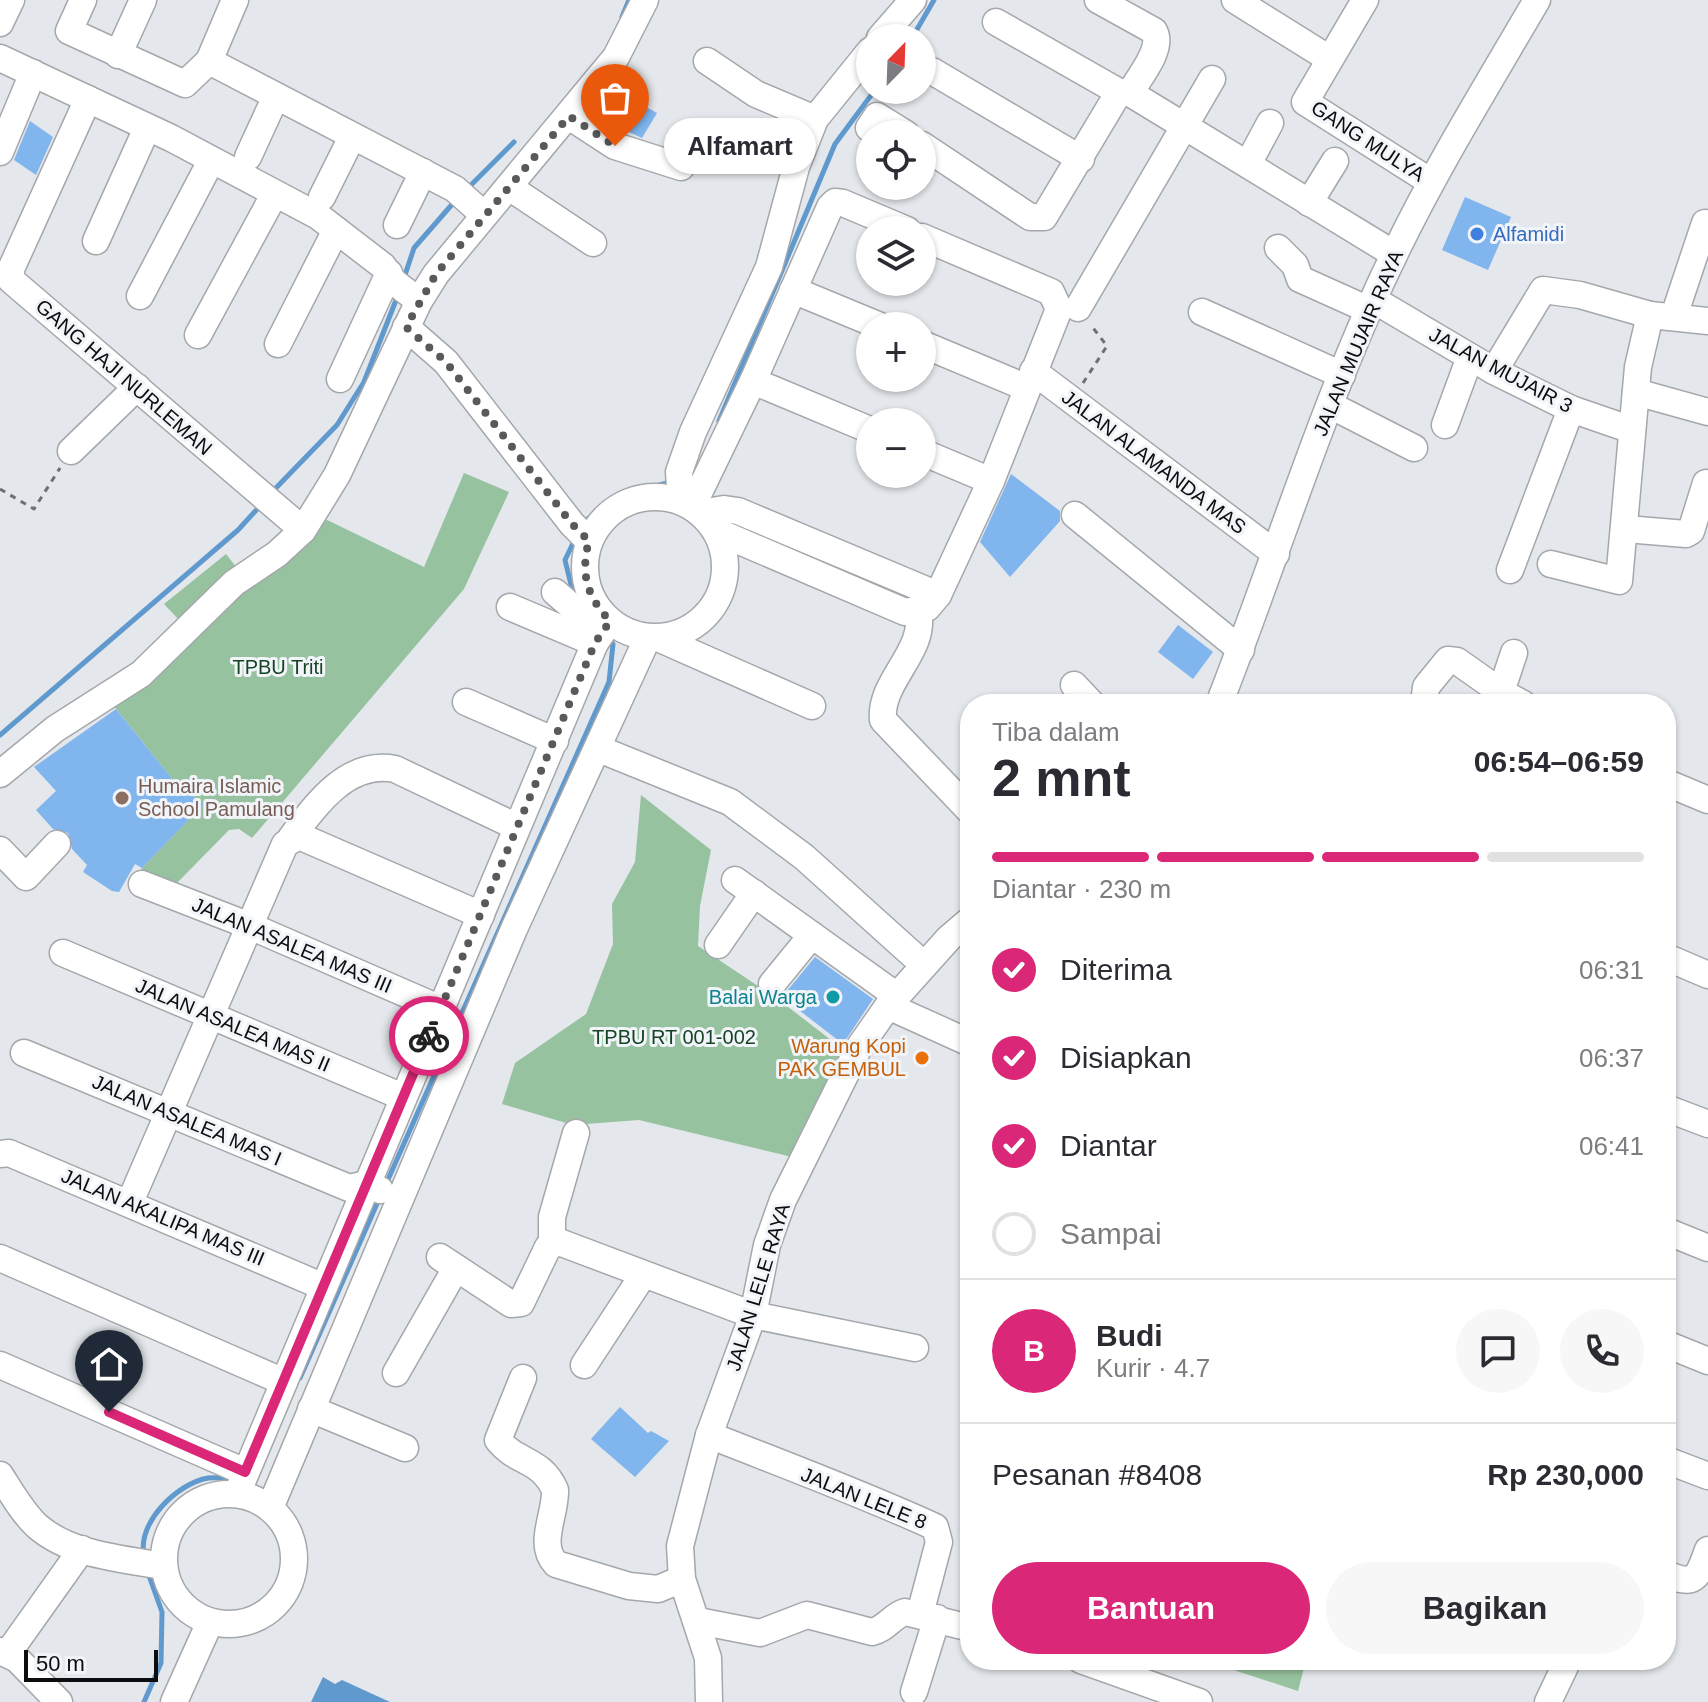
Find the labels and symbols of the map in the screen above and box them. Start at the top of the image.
north arrow [856,24,936,104]
pin [581,64,649,146]
street label: GANG MULYA [1307,96,1429,186]
callout: Alfamart [663,118,815,174]
place label: Alfamidi [1493,223,1564,245]
marker: Alfamidi [1468,225,1486,243]
street label: JALAN MUJAIR RAYA [1309,246,1407,439]
street label: GANG HAJI NURLEMAN [32,295,216,459]
street label: JALAN MUJAIR 3 [1426,323,1576,417]
street label: JALAN ALAMANDA MAS [1058,386,1250,538]
park label: TPBU Triti [232,656,324,678]
place label: Humaira Islamic School Pamulang [138,775,295,820]
marker: Humaira Islamic School Pamulang [113,789,131,807]
street label: JALAN ASALEA MAS III [189,893,395,997]
street label: JALAN ASALEA MAS II [133,974,333,1076]
place label: Balai Warga [709,986,818,1008]
marker: Balai Warga [824,988,842,1006]
courier [389,996,469,1076]
park label: TPBU RT 001-002 [592,1026,756,1048]
place label: Warung Kopi PAK GEMBUL [777,1035,906,1080]
marker: Warung Kopi PAK GEMBUL [913,1049,931,1067]
street label: JALAN ASALEA MAS I [89,1070,285,1170]
street label: JALAN AKALIPA MAS III [58,1164,268,1270]
street label: JALAN LELE RAYA [722,1200,794,1373]
pin [75,1330,143,1412]
street label: JALAN LELE 8 [798,1463,930,1533]
scale bar [24,1646,158,1682]

